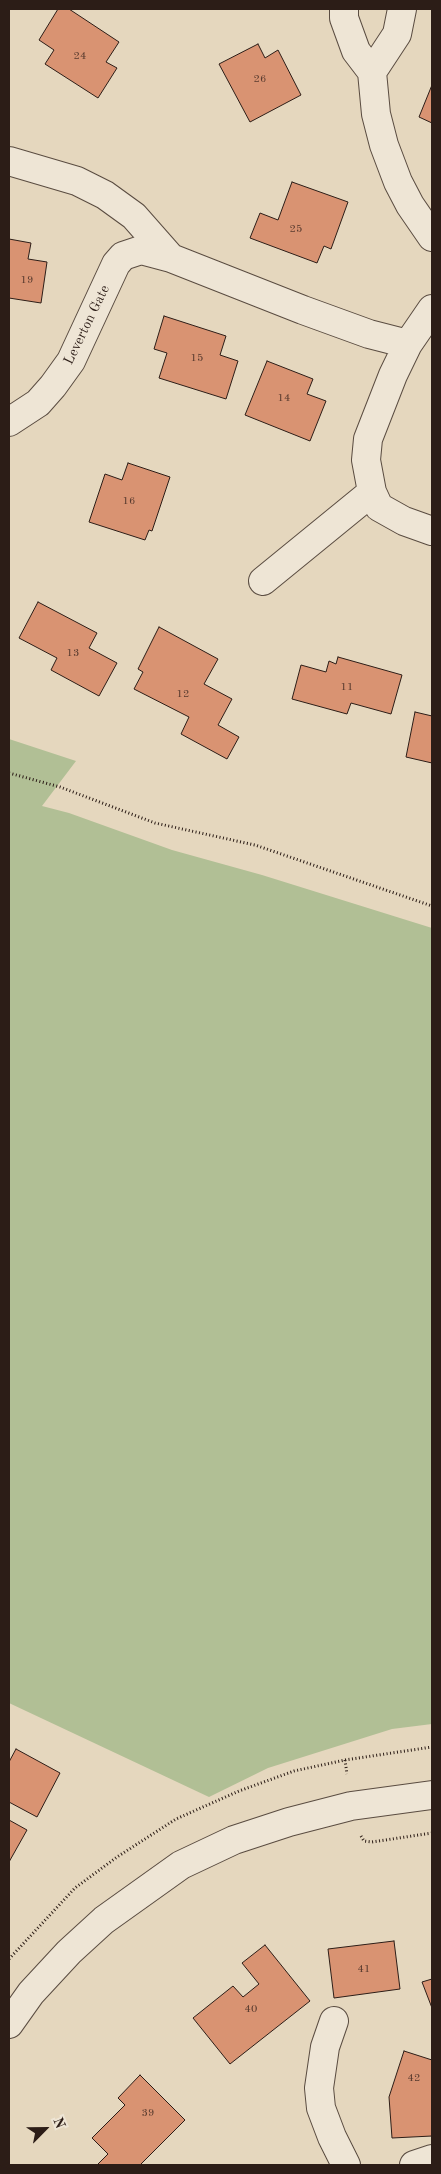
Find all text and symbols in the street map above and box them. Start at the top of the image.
house number: 24 [74,49,86,63]
house number: 26 [254,72,266,86]
house number: 25 [290,222,302,236]
house number: 19 [21,273,33,287]
street label: Leverton Gate [61,282,113,368]
house number: 15 [191,351,203,365]
house number: 14 [278,391,290,405]
house number: 16 [123,494,135,508]
house number: 13 [67,646,79,660]
house number: 11 [341,680,353,694]
house number: 12 [177,687,189,701]
house number: 41 [358,1962,370,1976]
house number: 40 [245,2002,257,2016]
house number: 42 [408,2071,420,2085]
north arrow [20,2104,70,2154]
house number: 39 [142,2106,154,2120]
text: N [50,2115,67,2131]

